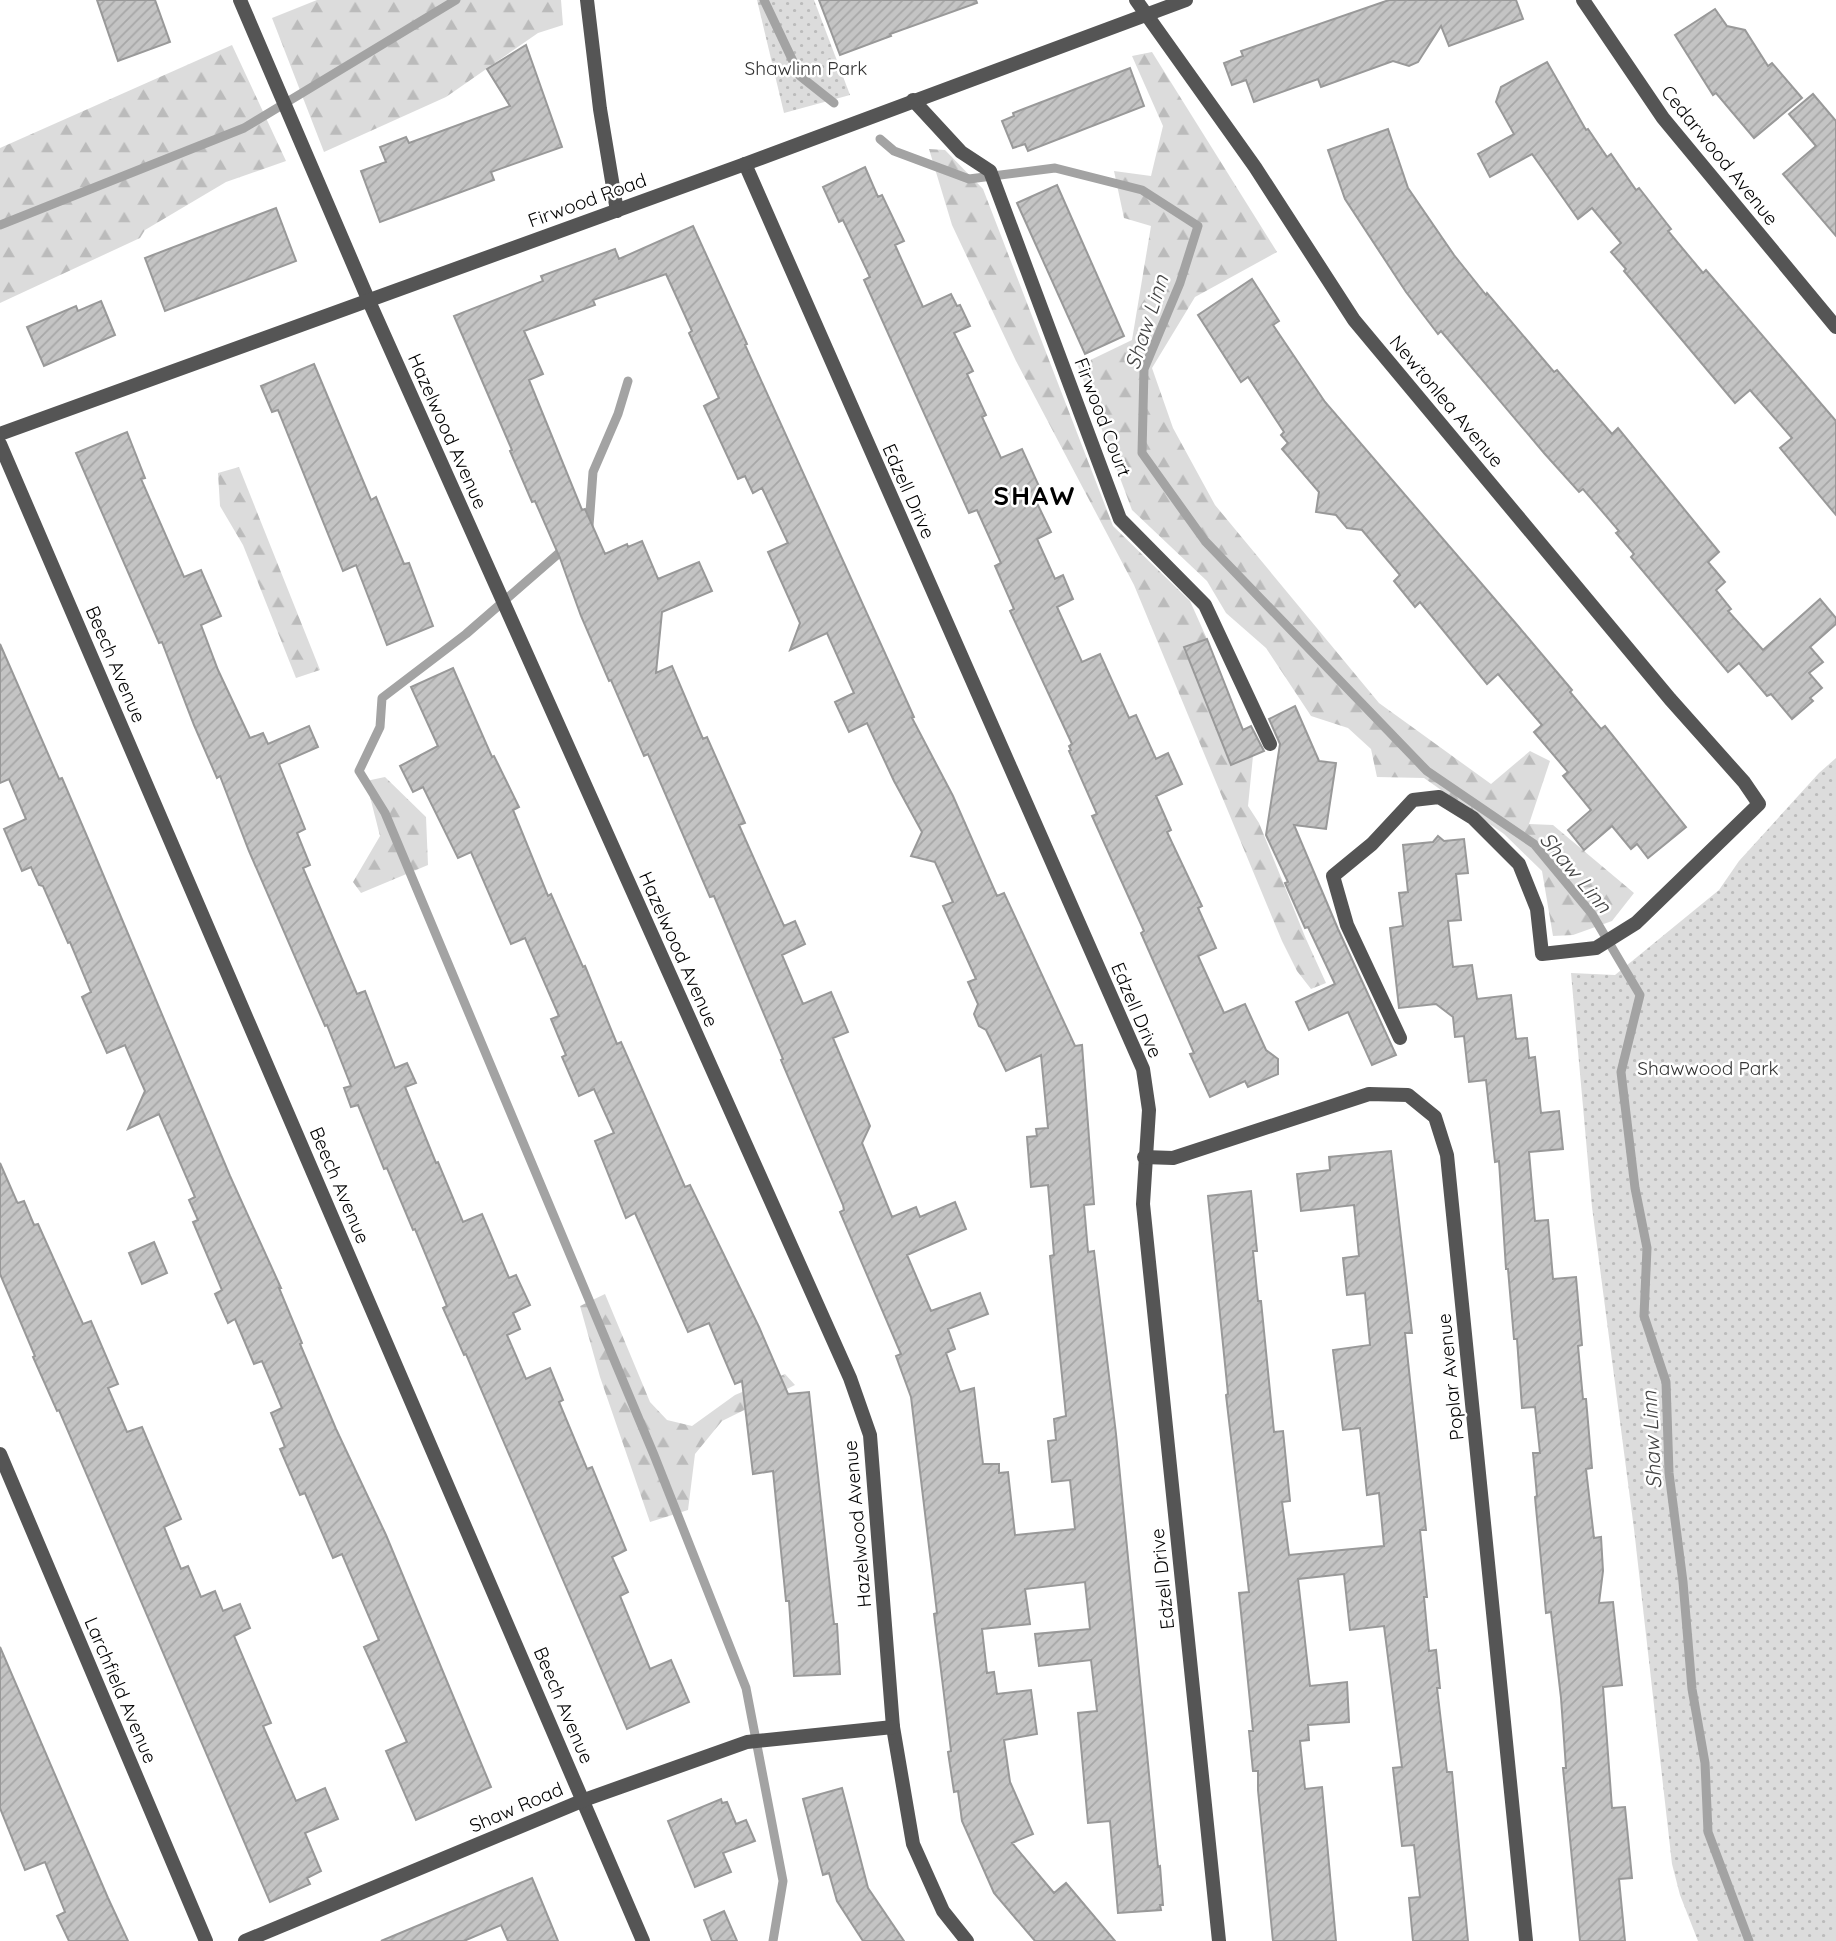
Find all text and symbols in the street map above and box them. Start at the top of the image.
park label: Shawlinn Park [745,56,867,80]
street label: Cedarwood Avenue [1656,80,1784,230]
street label: Firwood Road [525,167,649,233]
water label: Shaw Linn [1119,271,1174,373]
street label: Newtonlea Avenue [1385,330,1509,472]
street label: Hazelwood Avenue [403,349,493,513]
street label: Firwood Court [1069,354,1137,480]
street label: Edzell Drive [877,440,941,542]
district label: SHAW [994,479,1076,512]
street label: Beech Avenue [81,602,151,726]
water label: Shaw Linn [1535,826,1618,918]
street label: Hazelwood Avenue [634,867,724,1031]
street label: Edzell Drive [1106,959,1168,1061]
park label: Shawwood Park [1637,1056,1779,1080]
street label: Beech Avenue [305,1123,375,1247]
street label: Poplar Avenue [1431,1312,1469,1442]
water label: Shaw Linn [1635,1390,1667,1490]
street label: Hazelwood Avenue [838,1439,876,1609]
street label: Edzell Drive [1145,1527,1179,1631]
street label: Larchfield Avenue [79,1613,163,1767]
street label: Beech Avenue [529,1643,599,1767]
street label: Shaw Road [466,1777,566,1837]

